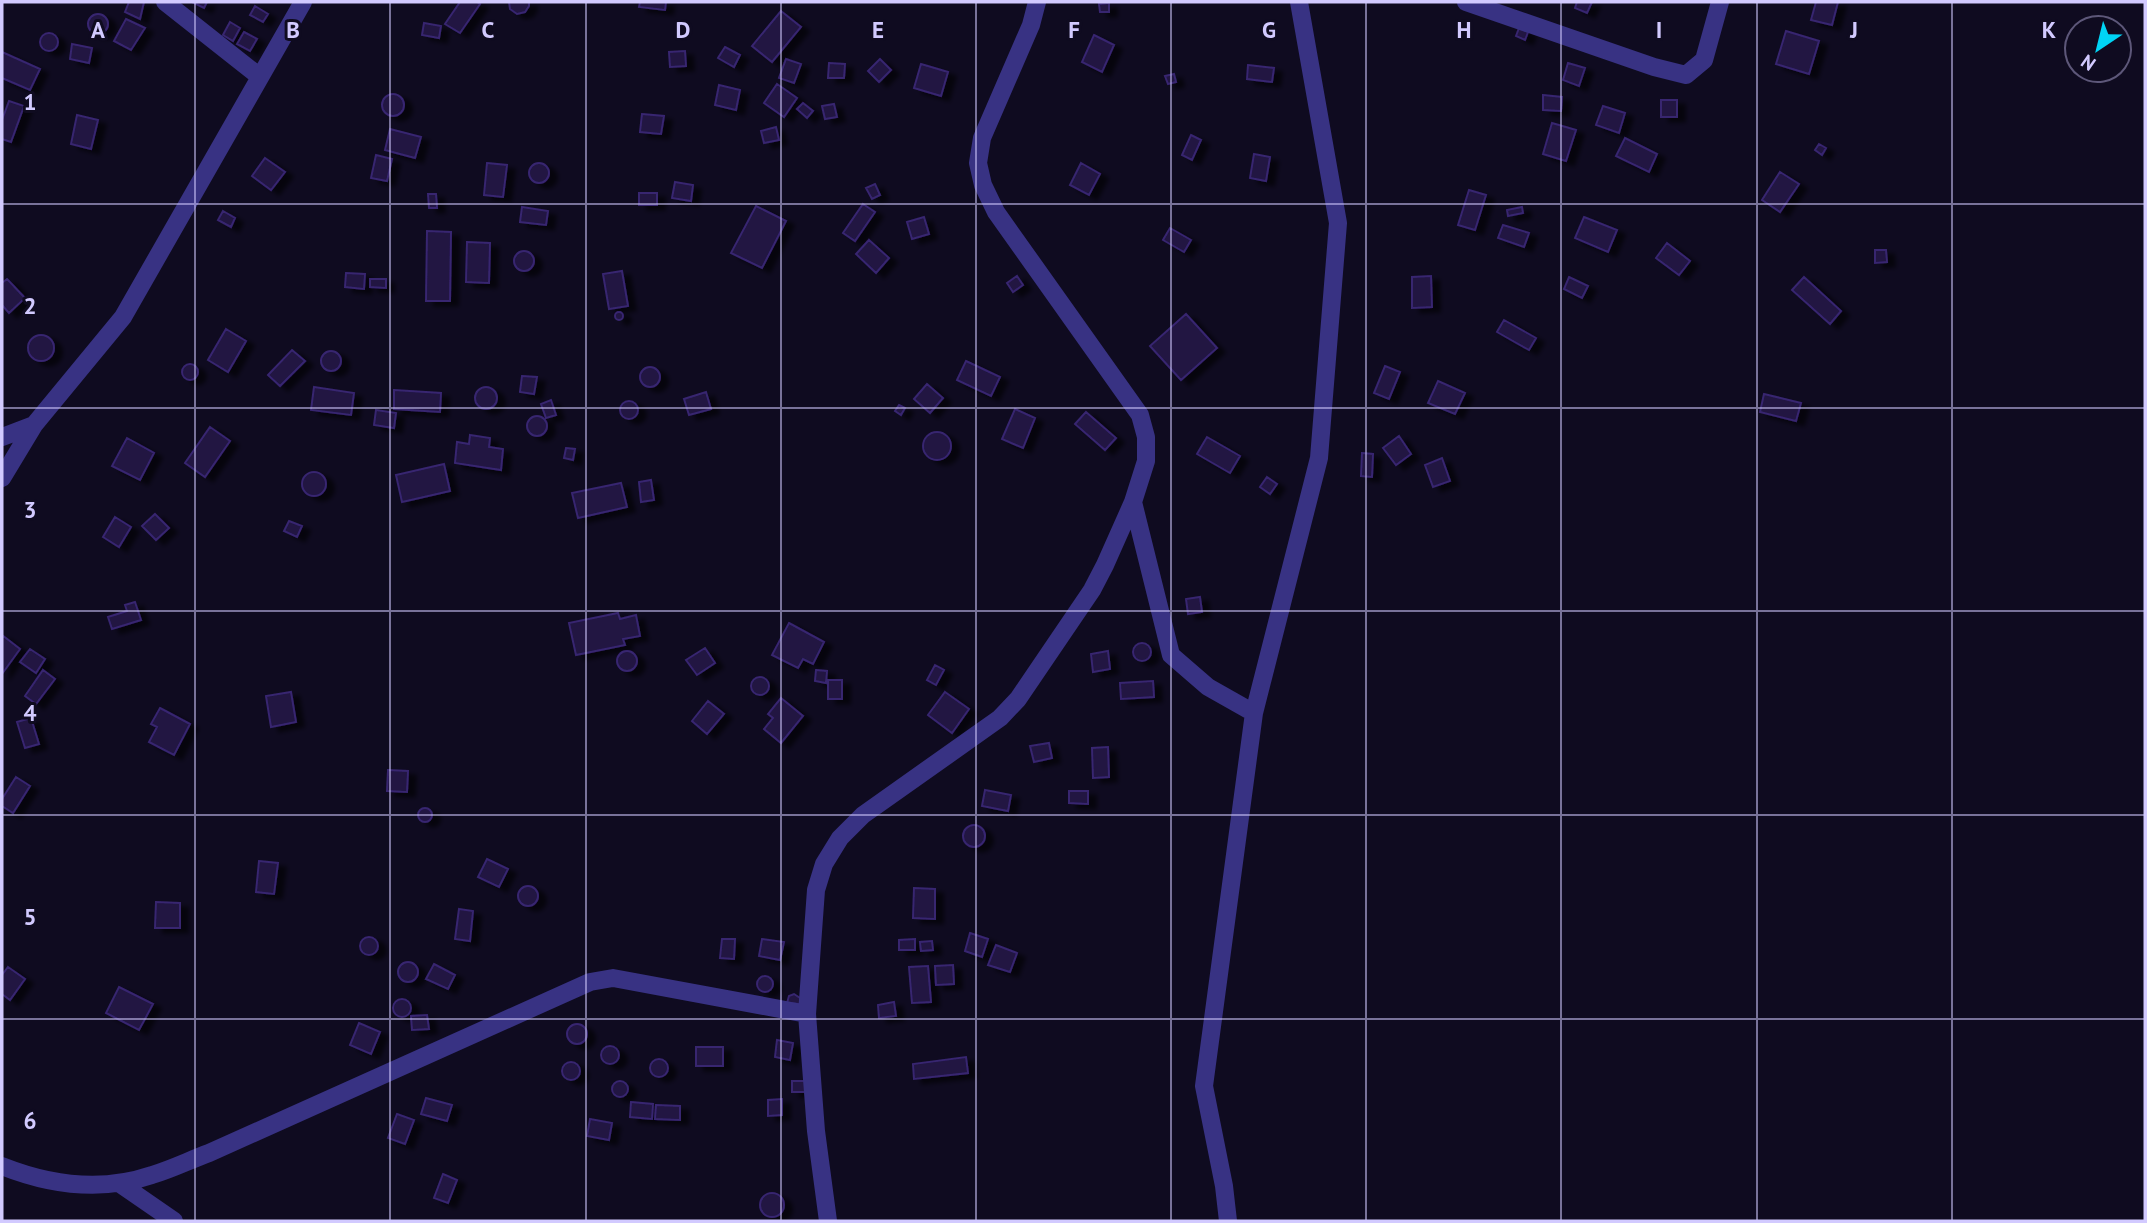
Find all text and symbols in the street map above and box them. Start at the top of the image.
north arrow [2063,14,2133,84]
text: A [91,15,105,44]
text: B [286,15,300,44]
text: C [482,15,495,44]
text: D [676,15,690,44]
text: E [872,15,884,44]
text: F [1068,15,1080,44]
text: G [1262,15,1276,44]
text: H [1457,15,1471,44]
text: I [1656,15,1662,44]
text: J [1849,15,1858,44]
text: K [2042,15,2056,44]
text: N [2076,50,2100,76]
text: 1 [23,87,37,116]
text: 2 [23,291,37,320]
text: 3 [23,495,37,524]
text: 4 [23,698,37,727]
text: 5 [23,902,37,931]
text: 6 [23,1106,37,1135]

